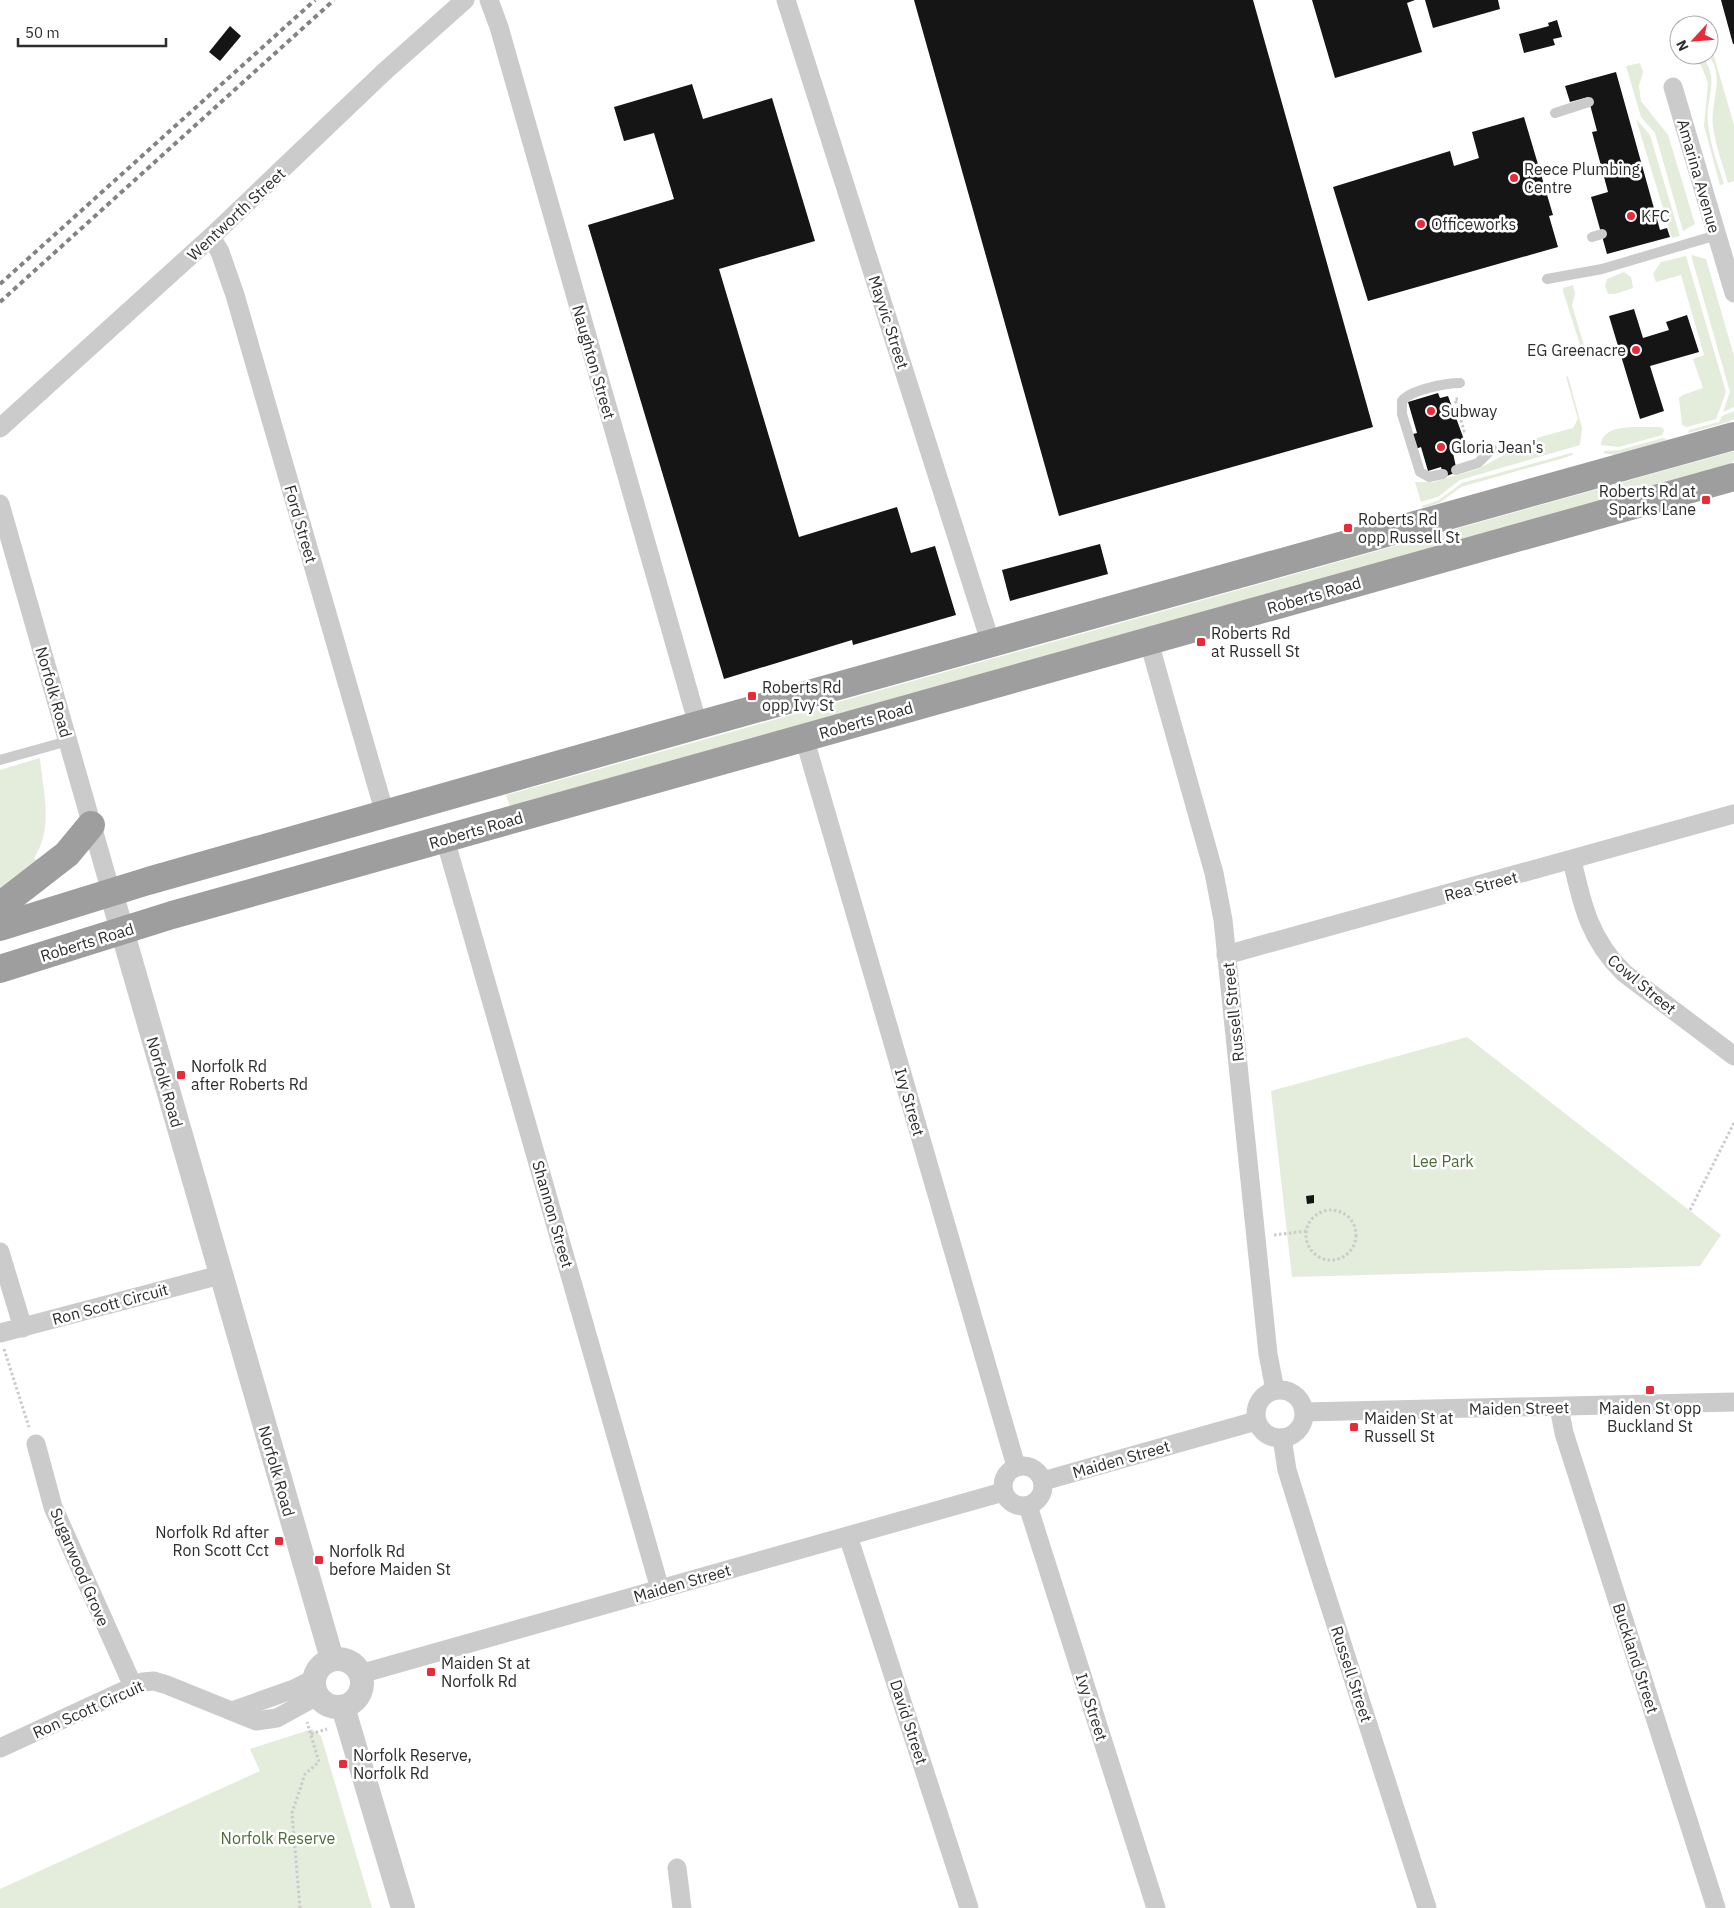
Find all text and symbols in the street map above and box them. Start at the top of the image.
scale bar [18,15,165,47]
north arrow [1669,15,1719,65]
text: 50 m [25,23,60,42]
text: N [1672,37,1693,54]
street label: Amarina Avenue [1673,117,1725,235]
place label: Reece Plumbing Centre [1524,159,1641,197]
street label: Wentworth Street [183,163,289,265]
marker: Reece Plumbing Centre [1508,172,1520,184]
place label: KFC [1641,206,1670,226]
marker: KFC [1625,210,1637,222]
place label: Officeworks [1431,214,1516,234]
marker: Officeworks [1415,218,1427,230]
street label: Mayvic Street [864,273,914,371]
street label: Naughton Street [568,303,620,421]
place label: EG Greenacre [1527,340,1626,360]
marker: EG Greenacre [1630,344,1642,356]
place label: Subway [1441,401,1497,421]
marker: Subway [1425,405,1437,417]
place label: Gloria Jean's [1451,437,1544,457]
marker: Gloria Jean's [1435,441,1447,453]
place label: Roberts Rd at Sparks Lane [1599,481,1696,519]
street label: Ford Street [280,483,322,565]
marker: Roberts Rd at Sparks Lane [1700,494,1712,506]
place label: Roberts Rd opp Russell St [1358,509,1460,547]
marker: Roberts Rd opp Russell St [1342,522,1354,534]
street label: Roberts Road [1265,572,1363,618]
place label: Roberts Rd at Russell St [1211,623,1300,661]
marker: Roberts Rd at Russell St [1195,636,1207,648]
street label: Norfolk Road [31,644,77,740]
place label: Roberts Rd opp Ivy St [762,677,841,715]
marker: Roberts Rd opp Ivy St [746,690,758,702]
street label: Roberts Road [817,697,915,743]
street label: Roberts Road [427,807,525,853]
street label: Rea Street [1442,867,1520,905]
street label: Roberts Road [38,918,136,966]
street label: Cowl Street [1604,950,1680,1018]
street label: Russell Street [1218,961,1248,1063]
street label: Norfolk Road [142,1034,188,1130]
place label: Norfolk Rd after Roberts Rd [191,1056,308,1094]
street label: Ivy Street [891,1066,929,1138]
marker: Norfolk Rd after Roberts Rd [175,1069,187,1081]
park label: Lee Park [1412,1151,1474,1171]
street label: Shannon Street [528,1158,578,1270]
street label: Ron Scott Circuit [50,1279,170,1329]
marker: Maiden St opp Buckland St [1644,1384,1656,1396]
street label: Maiden Street [1469,1397,1569,1419]
place label: Maiden St opp Buckland St [1599,1398,1701,1436]
place label: Maiden St at Russell St [1364,1408,1453,1446]
marker: Maiden St at Russell St [1348,1421,1360,1433]
street label: Norfolk Road [254,1423,300,1519]
street label: Maiden Street [1070,1436,1172,1482]
street label: Sugarwood Grove [46,1505,114,1629]
place label: Norfolk Rd after Ron Scott Cct [155,1522,269,1560]
marker: Norfolk Rd after Ron Scott Cct [273,1535,285,1547]
place label: Norfolk Rd before Maiden St [329,1541,451,1579]
marker: Norfolk Rd before Maiden St [313,1554,325,1566]
street label: Maiden Street [631,1560,733,1606]
street label: Buckland Street [1609,1600,1663,1716]
street label: Russell Street [1327,1623,1377,1725]
place label: Maiden St at Norfolk Rd [441,1653,530,1691]
marker: Maiden St at Norfolk Rd [425,1666,437,1678]
street label: Ivy Street [1072,1671,1112,1743]
street label: Ron Scott Circuit [29,1676,147,1742]
street label: David Street [886,1677,932,1767]
place label: Norfolk Reserve, Norfolk Rd [353,1745,472,1783]
marker: Norfolk Reserve, Norfolk Rd [337,1758,349,1770]
park label: Norfolk Reserve [221,1828,336,1848]

